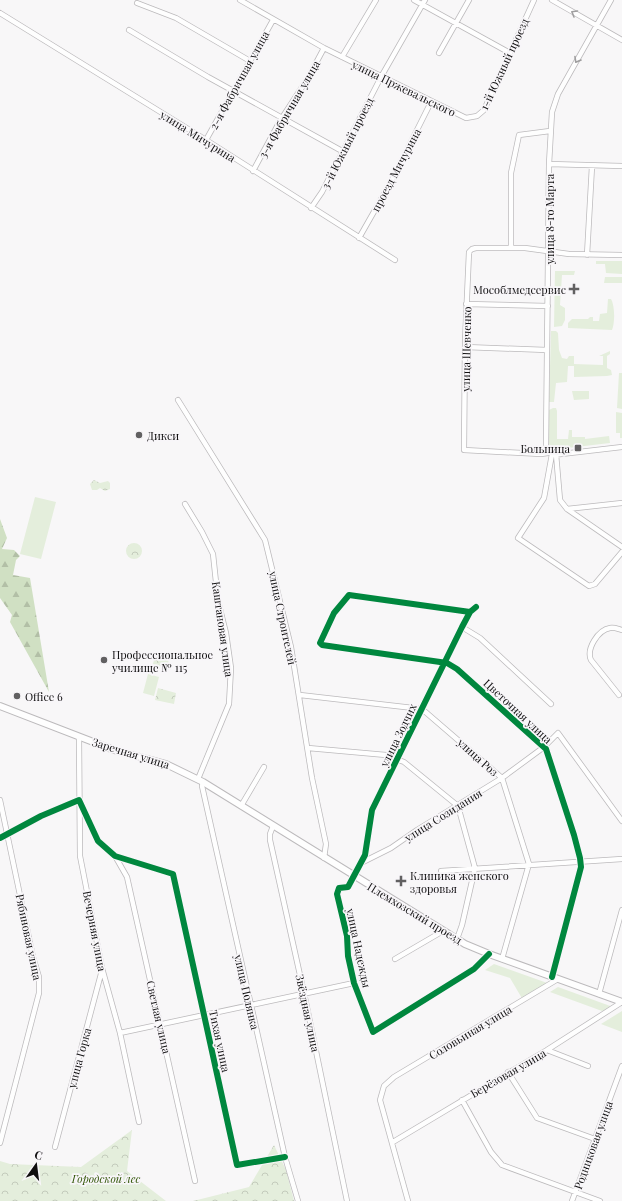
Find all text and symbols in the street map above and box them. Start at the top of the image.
one-way arrow [571,10,578,17]
street label: 1-й Южный проезд [476,15,532,112]
street label: 2-я Фабричная улица [206,28,273,132]
one-way arrow [575,55,582,63]
street label: улица Пржевальского [349,56,458,120]
street label: 3-я Фабричная улица [255,57,323,160]
street label: 3-й Южный проезд [317,95,377,191]
street label: улица Мичурина [157,106,239,165]
street label: проезд Мичурина [368,125,424,214]
street label: улица 8-го Марта [542,173,557,265]
place label: Мособлмедсервис [473,282,566,297]
marker: Мособлмедсервис [569,284,579,294]
street label: улица Шевченко [458,306,474,393]
place label: Дикси [147,428,179,443]
marker: Дикси [134,430,144,440]
place label: Больница [520,441,571,456]
marker: Больница [573,443,583,453]
street label: улица Строителей [266,569,300,666]
street label: Каштановая улица [209,580,237,678]
place label: Профессиональное училище № 115 [111,647,213,675]
marker: Профессиональное училище № 115 [99,655,109,665]
street label: Цветочная улица [481,675,556,747]
place label: Office 6 [25,689,63,704]
marker: Office 6 [12,691,22,701]
street label: улица Зодчих [376,701,420,770]
street label: Заречная улица [90,734,172,772]
street label: улица Роз [454,734,502,779]
street label: улица Созидания [401,785,485,845]
place label: Клиника женского здоровья [410,868,509,896]
marker: Клиника женского здоровья [395,875,407,887]
street label: Племхозский проезд [365,879,465,947]
street label: Вечерняя улица [80,890,110,973]
street label: Рябиновая улица [13,893,46,982]
street label: улица Надежды [343,906,375,990]
street label: улица Полянка [231,952,263,1031]
street label: Звёздная улица [292,973,324,1054]
street label: Светлая улица [143,979,175,1055]
street label: Соловьиная улица [426,1001,515,1063]
street label: Тихая улица [206,1009,234,1074]
street label: улица Горка [63,1026,94,1091]
street label: Берёзовая улица [467,1045,549,1101]
street label: Родниковая улица [570,1098,616,1191]
north arrow [16,1145,56,1185]
text: С [33,1147,44,1163]
park label: Городской лес [71,1171,140,1186]

